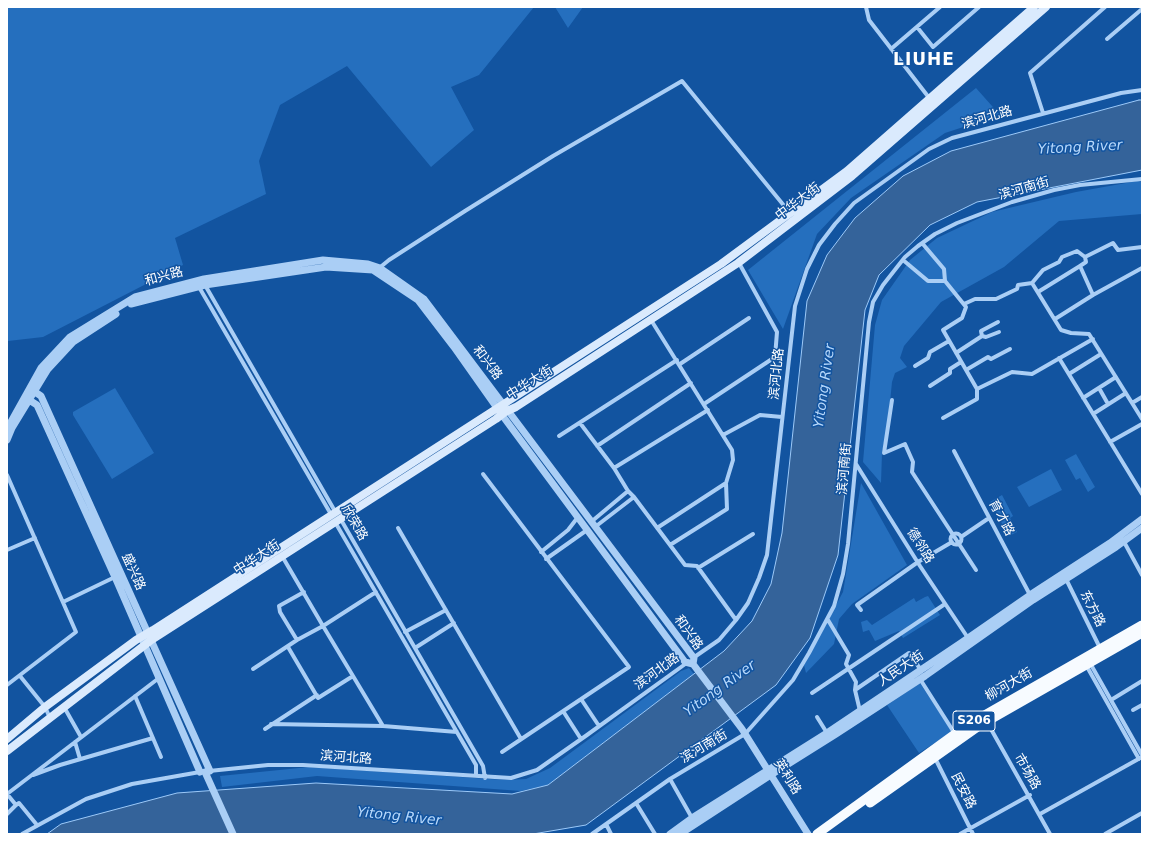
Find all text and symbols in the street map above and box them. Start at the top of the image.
district label: LIUHE [893,51,955,71]
street label: 滨河北路 [960,103,1014,133]
water label: Yitong River [1037,137,1123,159]
street label: 滨河南街 [997,174,1051,204]
street label: 中华大街 [773,180,823,224]
street label: 和兴路 [143,264,185,290]
street label: 和兴路 [469,343,505,383]
water label: Yitong River [811,343,839,429]
street label: 滨河北路 [767,347,787,401]
street label: 中华大街 [504,363,556,403]
street label: 滨河南街 [835,442,855,496]
street label: 育才路 [985,497,1017,539]
street label: 欣荣路 [337,502,371,544]
street label: 德邻路 [903,525,937,567]
street label: 中华大街 [231,537,283,579]
street label: 盛兴路 [118,551,148,593]
street label: 东方路 [1076,588,1108,630]
street label: 和兴路 [670,613,706,653]
street label: 人民大街 [875,648,927,690]
street label: 滨河北路 [631,650,683,694]
water label: Yitong River [681,657,759,721]
street label: 柳河大街 [983,665,1035,705]
road number: S206 [953,711,995,731]
street label: 滨河南街 [678,727,730,767]
street label: 滨河北路 [320,748,372,768]
street label: 市场路 [1010,751,1044,793]
street label: 英利路 [770,756,804,798]
street label: 民安路 [947,770,979,812]
water label: Yitong River [356,804,442,830]

